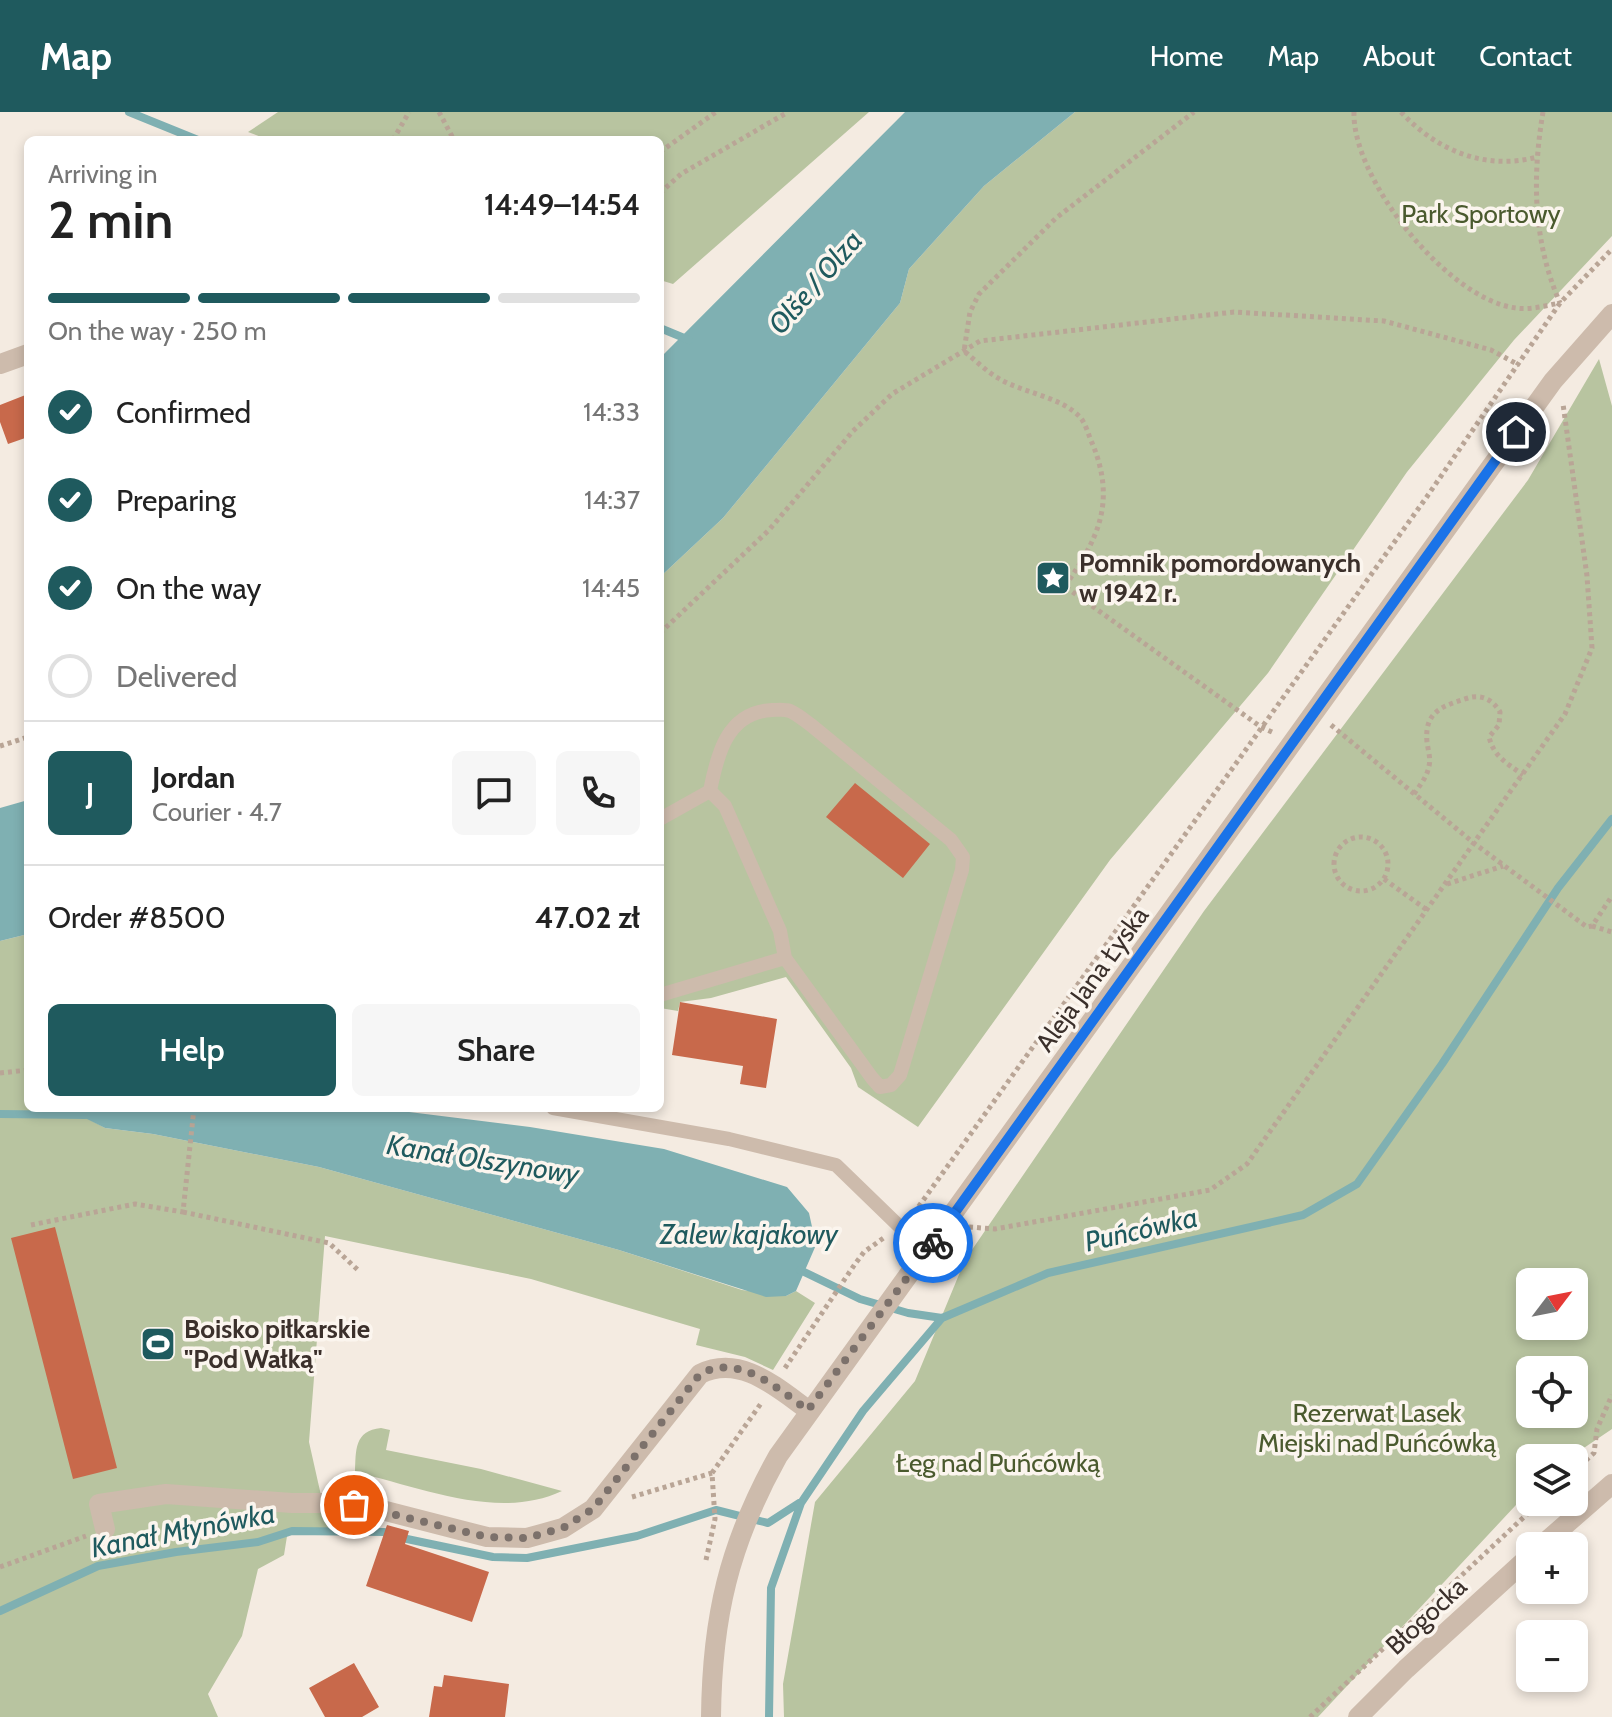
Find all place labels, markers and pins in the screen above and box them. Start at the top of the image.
pin [1482,398,1550,466]
place label: Pomnik pomordowanych w 1942 r. [1079,547,1361,609]
place icon: Pomnik pomordowanych w 1942 r. [1034,559,1072,597]
place label: Boisko piłkarskie "Pod Wałką" [184,1313,370,1375]
sports icon: Boisko piłkarskie "Pod Wałką" [139,1325,177,1363]
pin [320,1471,388,1539]

